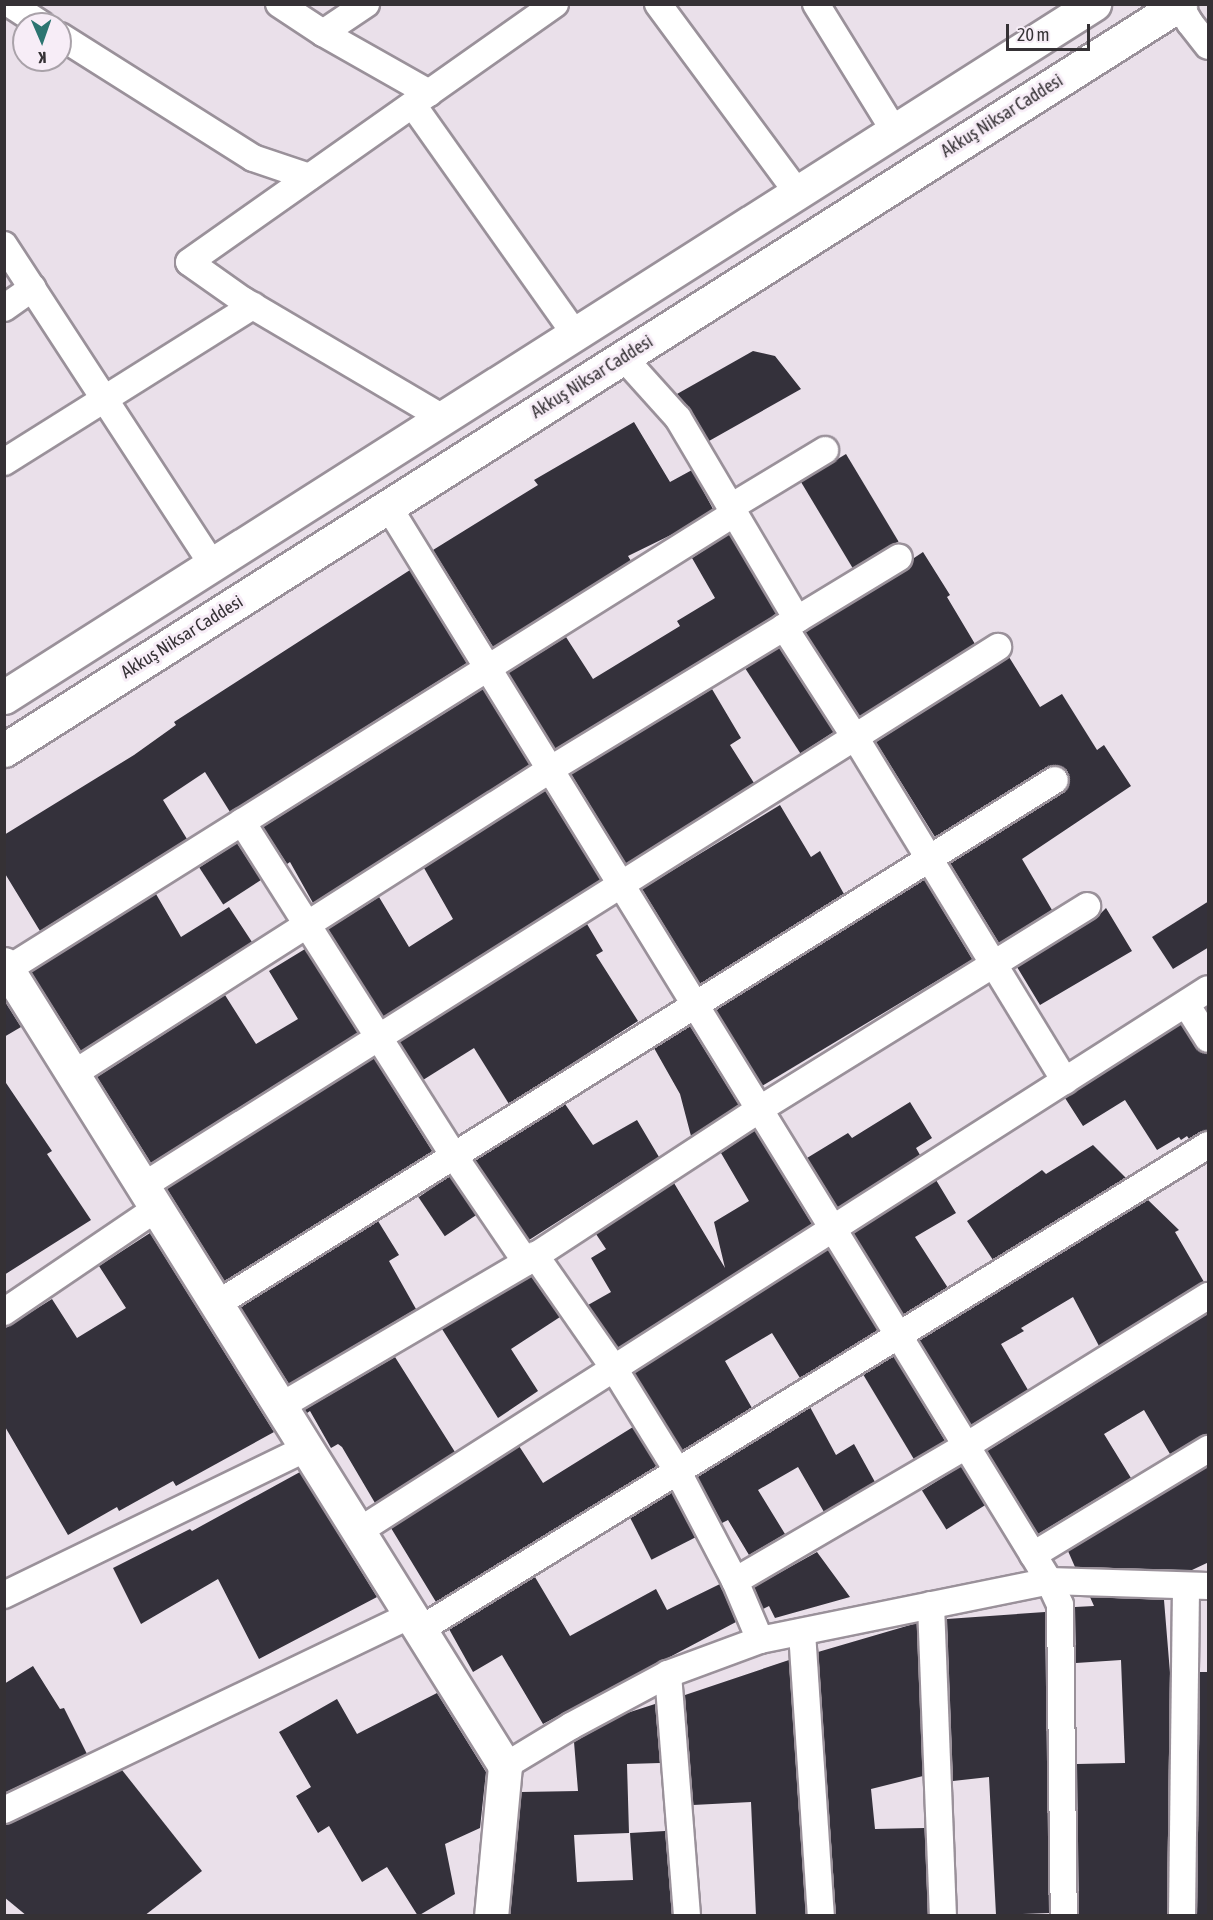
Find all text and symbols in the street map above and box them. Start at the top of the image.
north arrow [12,12,72,72]
scale bar [1009,12,1093,50]
text: 20 m [1017,24,1049,45]
text: K [38,49,47,67]
street label: Akkuş Niksar Caddesi [937,70,1067,162]
street label: Akkuş Niksar Caddesi [527,331,657,423]
street label: Akkuş Niksar Caddesi [117,591,247,683]

